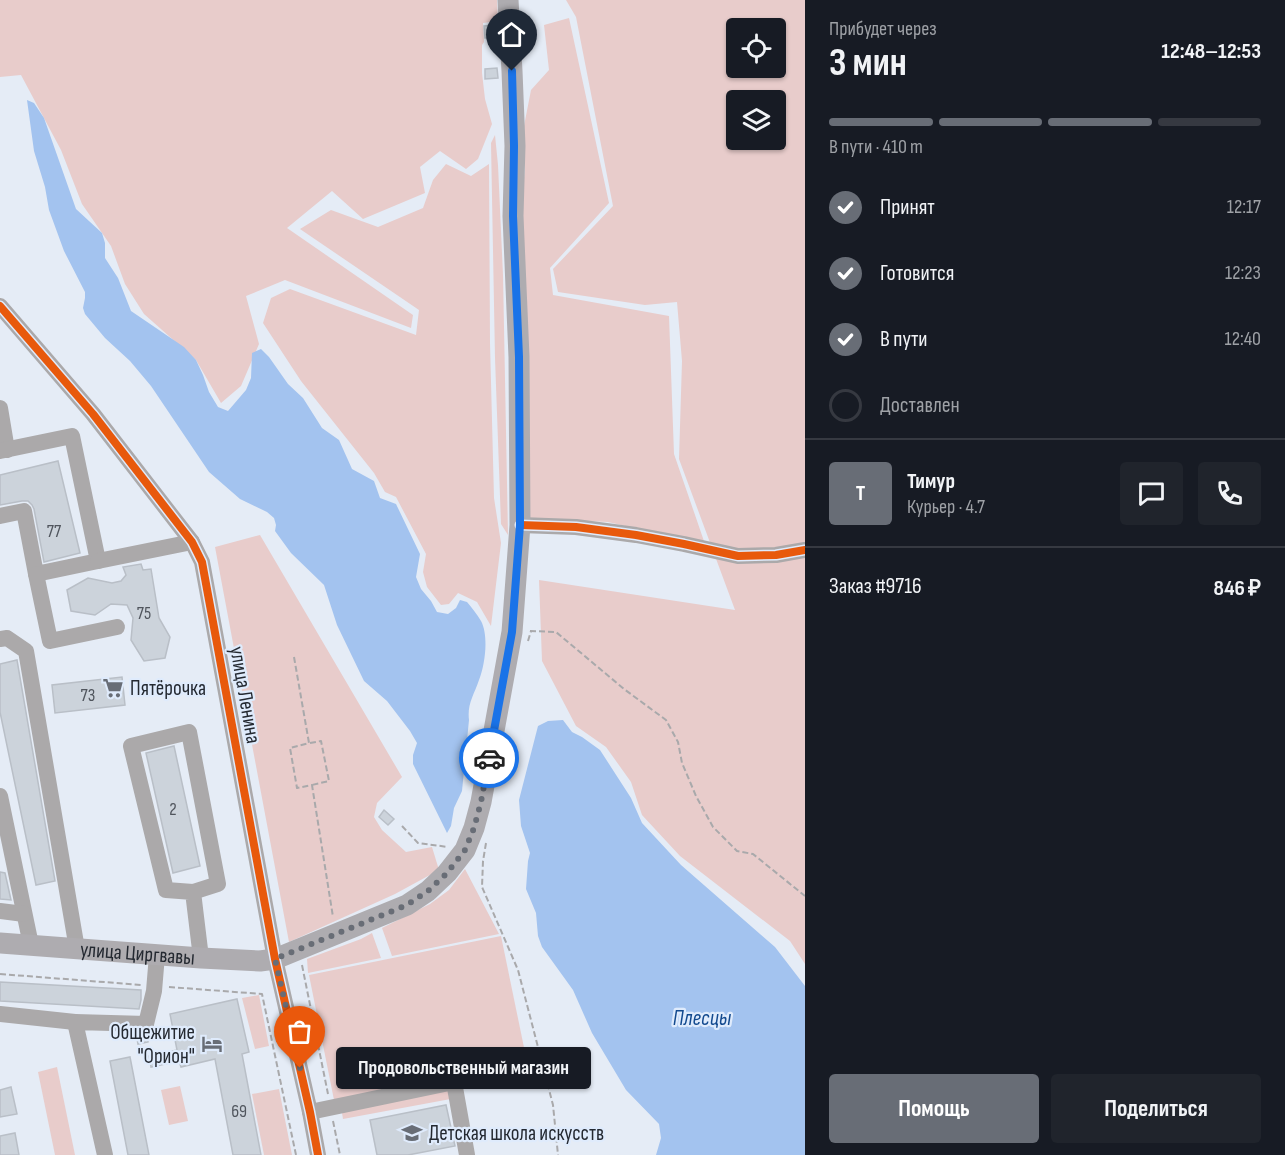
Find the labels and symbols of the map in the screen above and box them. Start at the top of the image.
pin [486,9,537,71]
house number: 77 [47,521,62,542]
house number: 75 [137,603,151,624]
street label: улица Ленина [224,645,266,745]
supermarket icon: Пятёрочка [101,676,125,700]
place label: Пятёрочка [130,676,206,701]
house number: 73 [81,685,95,706]
courier [459,728,519,788]
house number: 2 [169,799,177,820]
street label: улица Циргвавы [79,937,196,970]
water label: Плесцы [673,1005,732,1032]
pin [274,1006,325,1068]
place label: Общежитие "Орион" [110,1020,195,1069]
hotel icon: Общежитие "Орион" [200,1032,224,1056]
callout: Продовольственный магазин [336,1047,591,1089]
house number: 69 [231,1101,247,1122]
school or university icon: Детская школа искусств [400,1121,424,1145]
place label: Детская школа искусств [429,1121,604,1146]

